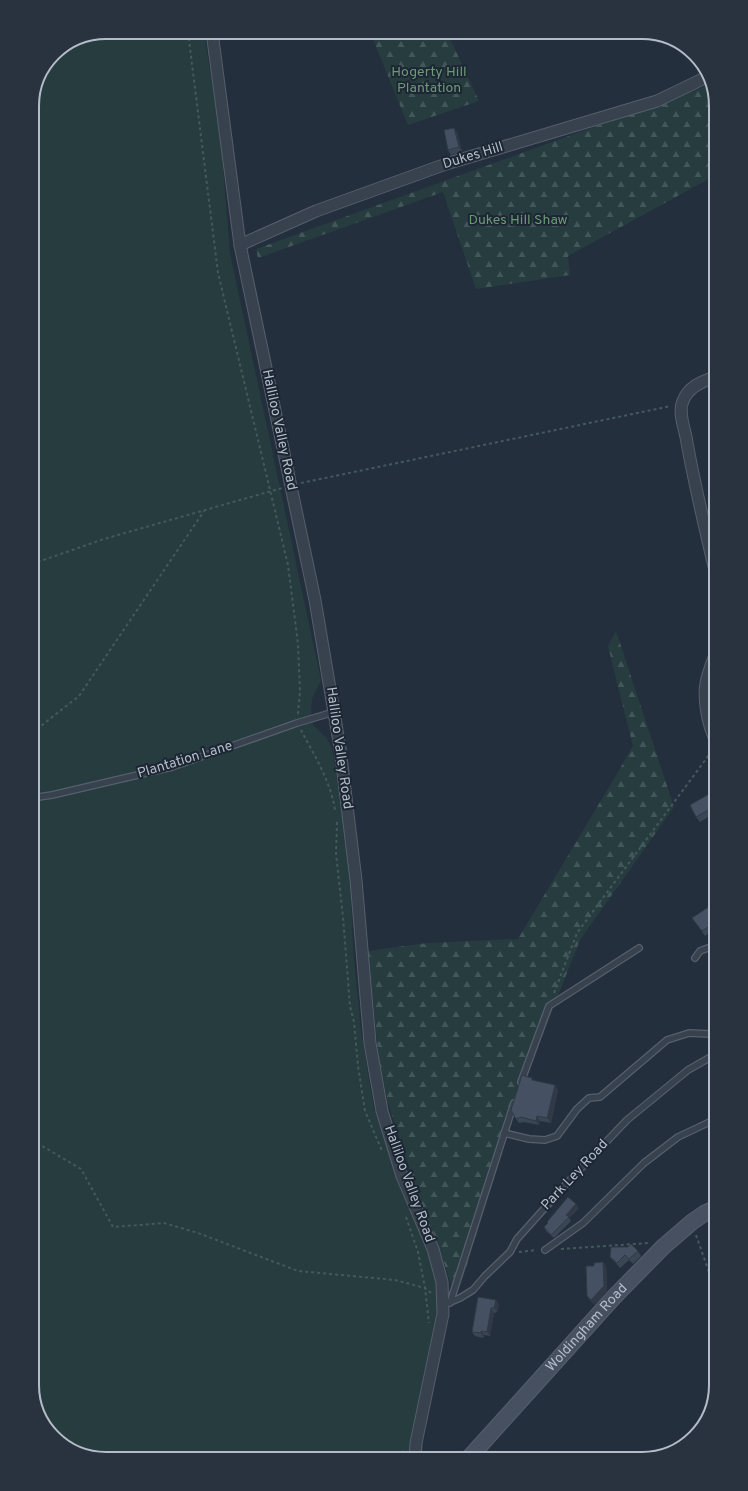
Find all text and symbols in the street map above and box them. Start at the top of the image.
park label: Hogerty Hill Plantation [391,64,467,97]
street label: Dukes Hill [441,139,505,173]
park label: Dukes Hill Shaw [468,212,568,229]
street label: Halliloo Valley Road [258,368,300,492]
street label: Halliloo Valley Road [322,686,356,810]
street label: Plantation Lane [135,737,235,783]
street label: Halliloo Valley Road [380,1123,438,1245]
street label: Park Ley Road [538,1136,612,1214]
street label: Woldingham Road [542,1280,631,1375]

